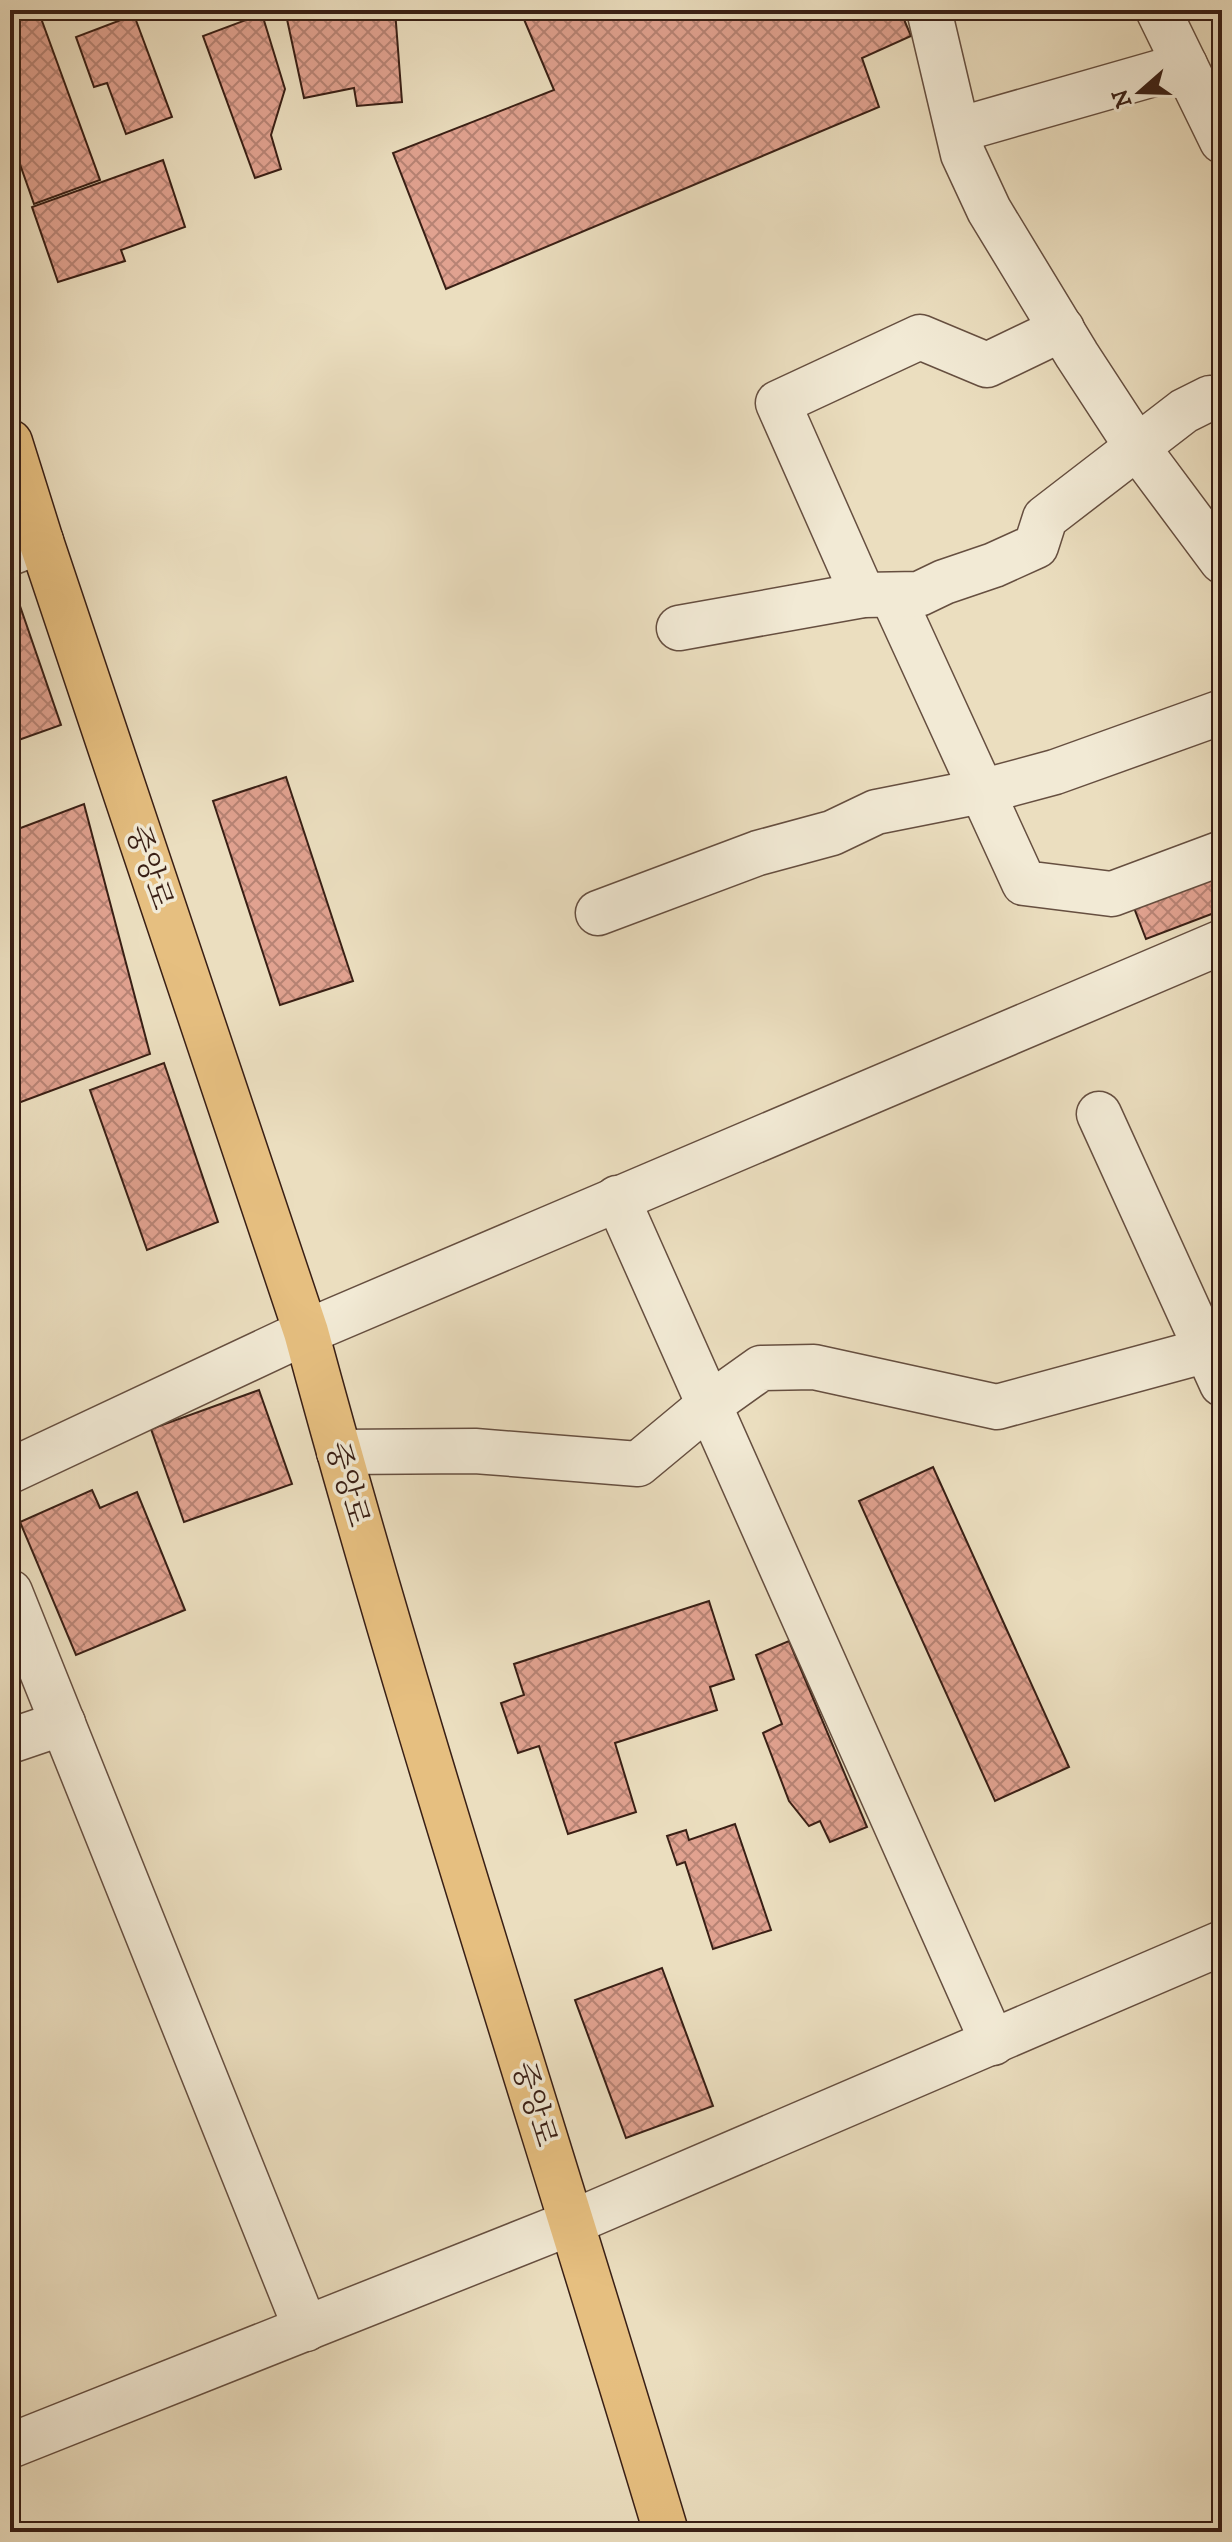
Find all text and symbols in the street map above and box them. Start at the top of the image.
north arrow [1100,52,1180,132]
text: N [1107,85,1138,111]
street label: 중앙로 [117,820,180,915]
street label: 중앙로 [317,1438,376,1531]
street label: 중앙로 [503,2057,564,2151]

